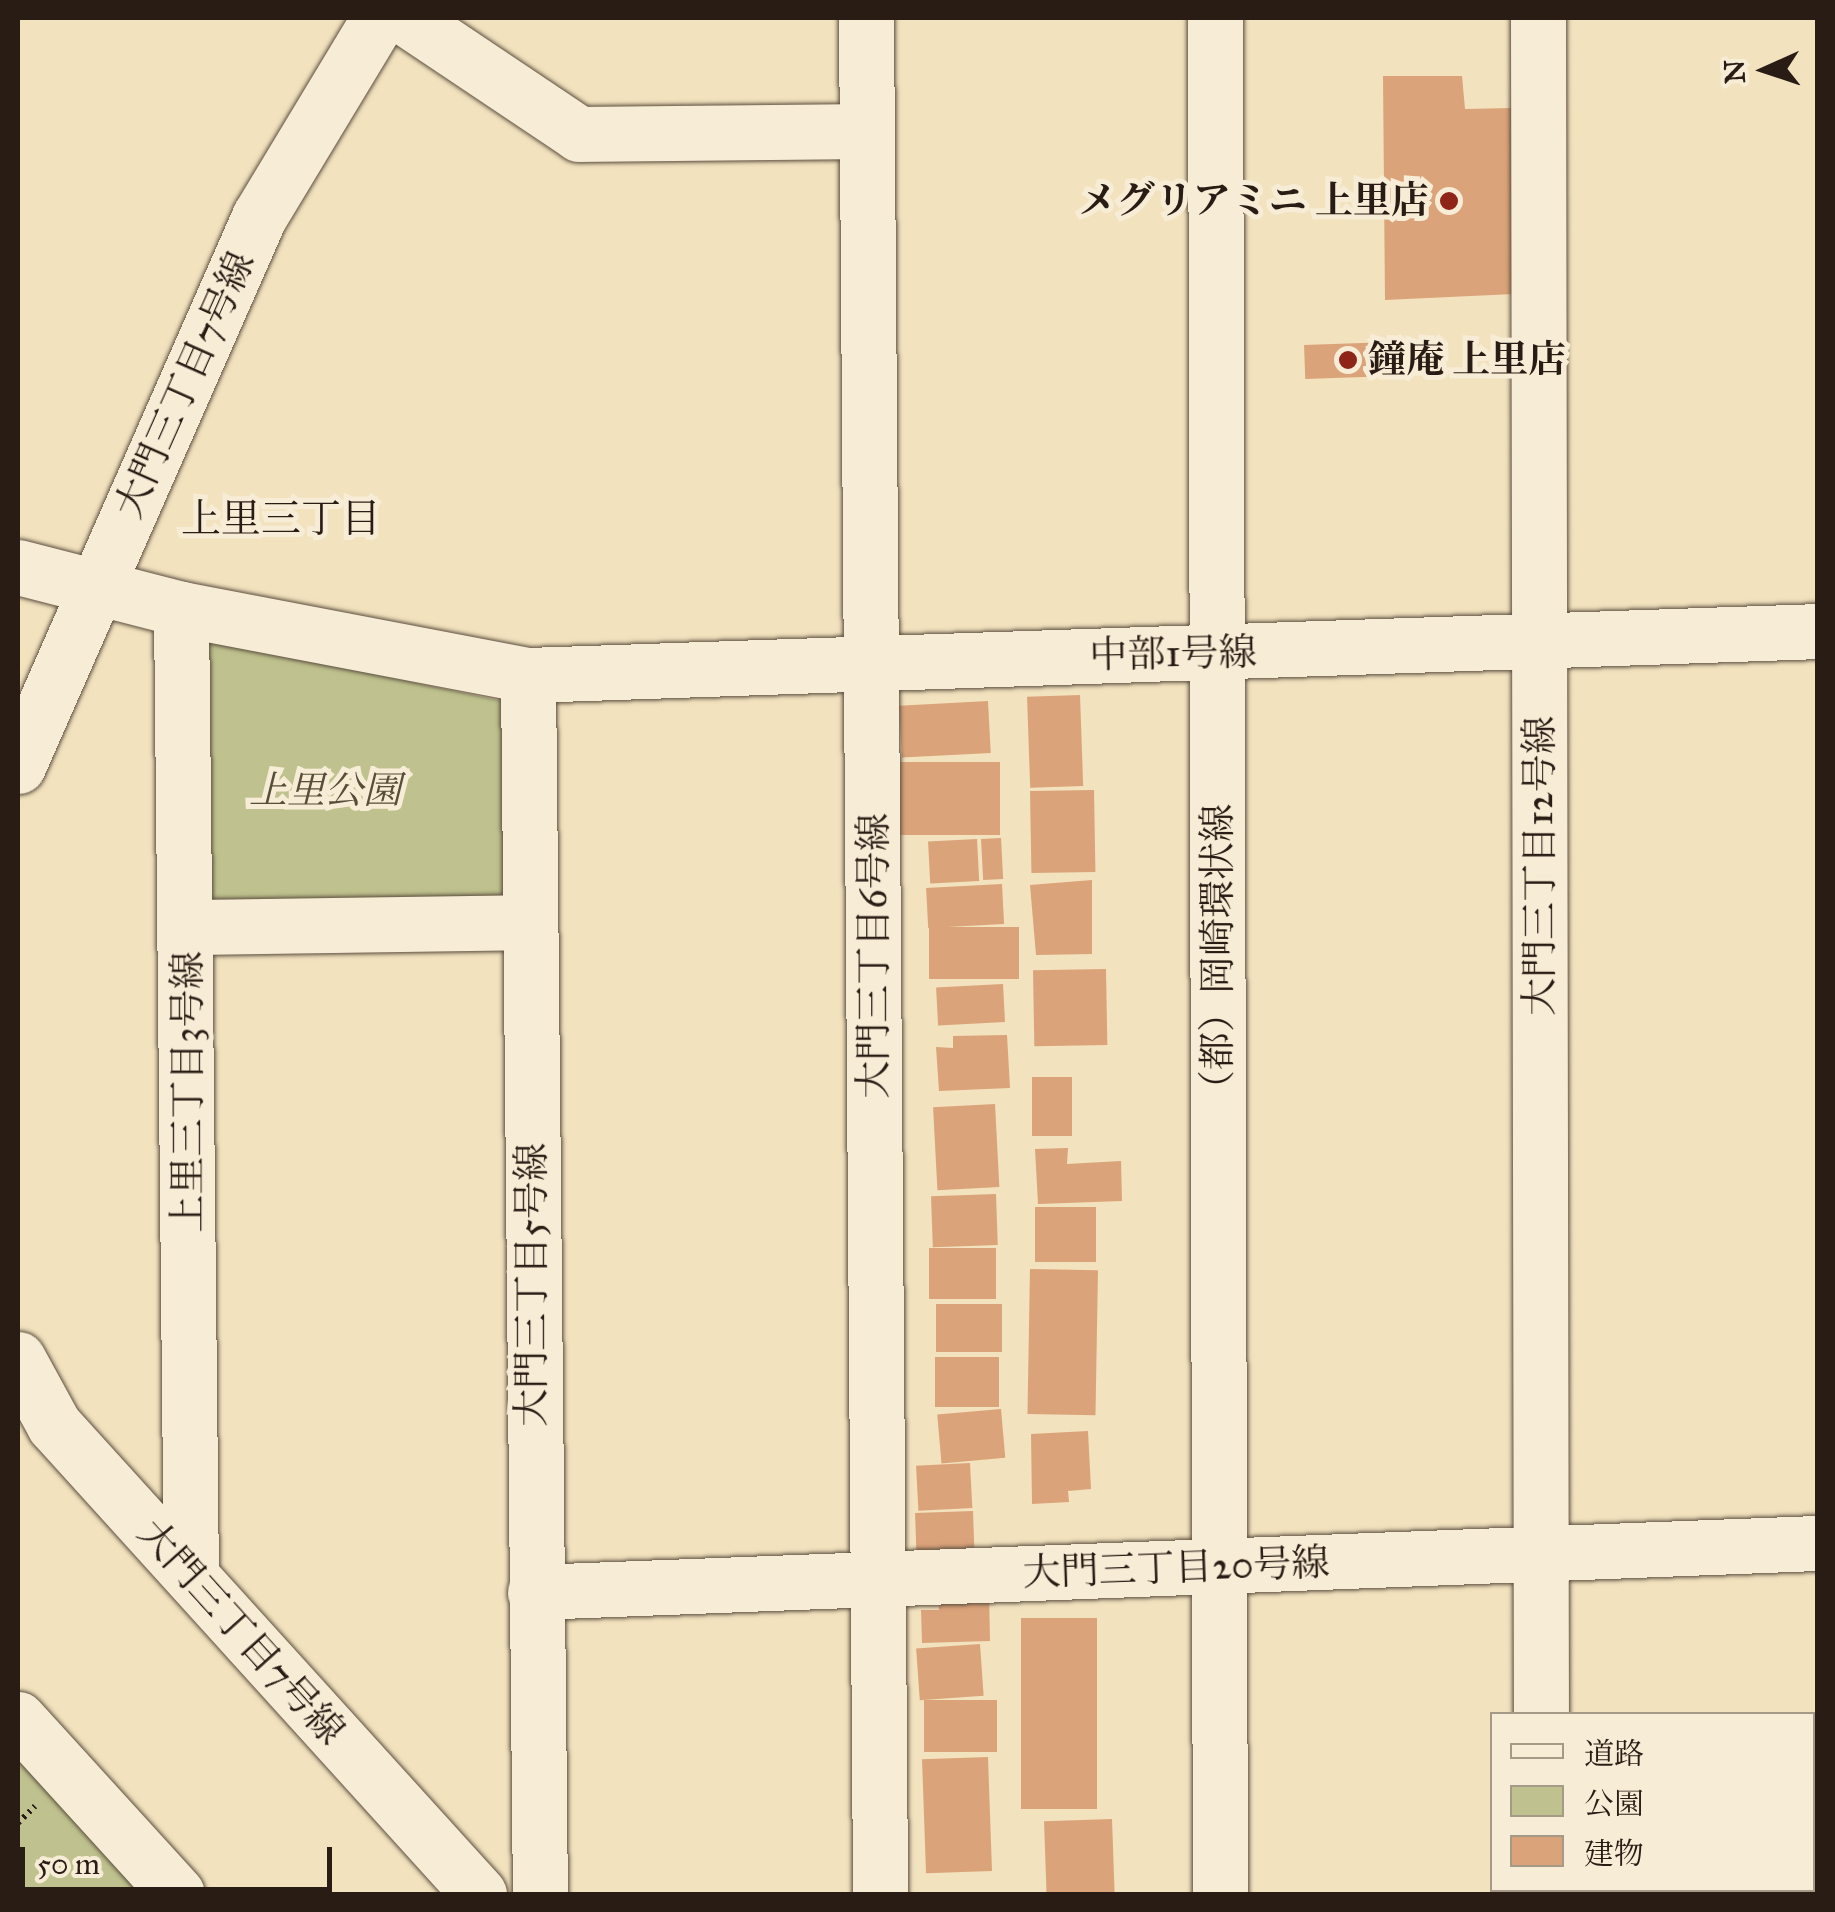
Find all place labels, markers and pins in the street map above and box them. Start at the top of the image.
place label: メグリアミニ 上里店 [1079,178,1429,224]
marker: メグリアミニ 上里店 [1438,190,1460,212]
place label: 鐘庵 上里店 [1368,337,1566,383]
marker: 鐘庵 上里店 [1337,349,1359,371]

